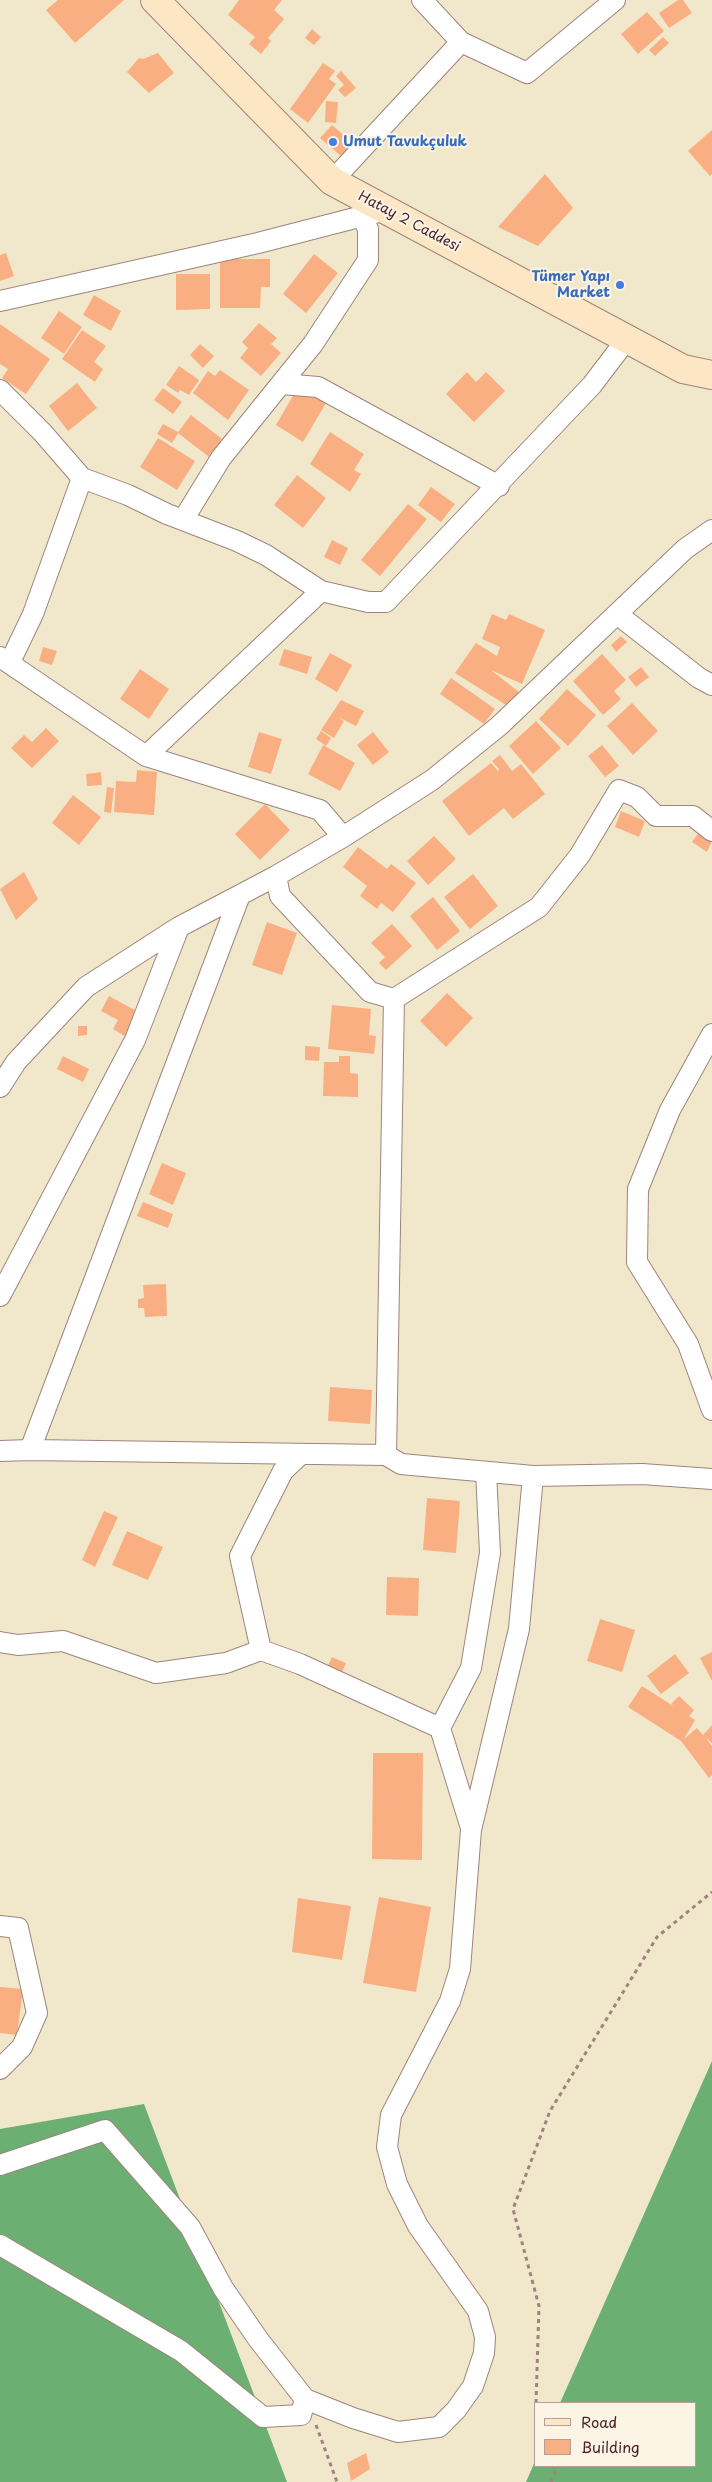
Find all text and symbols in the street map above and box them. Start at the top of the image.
place label: Umut Tavukçuluk [343,134,467,150]
marker: Umut Tavukçuluk [327,136,339,148]
street label: Hatay 2 Caddesi [355,188,463,256]
place label: Tümer Yapı Market [531,269,610,302]
marker: Tümer Yapı Market [614,279,626,291]
legend [534,2402,697,2467]
text: Road [581,2410,617,2433]
text: Building [581,2435,640,2458]

